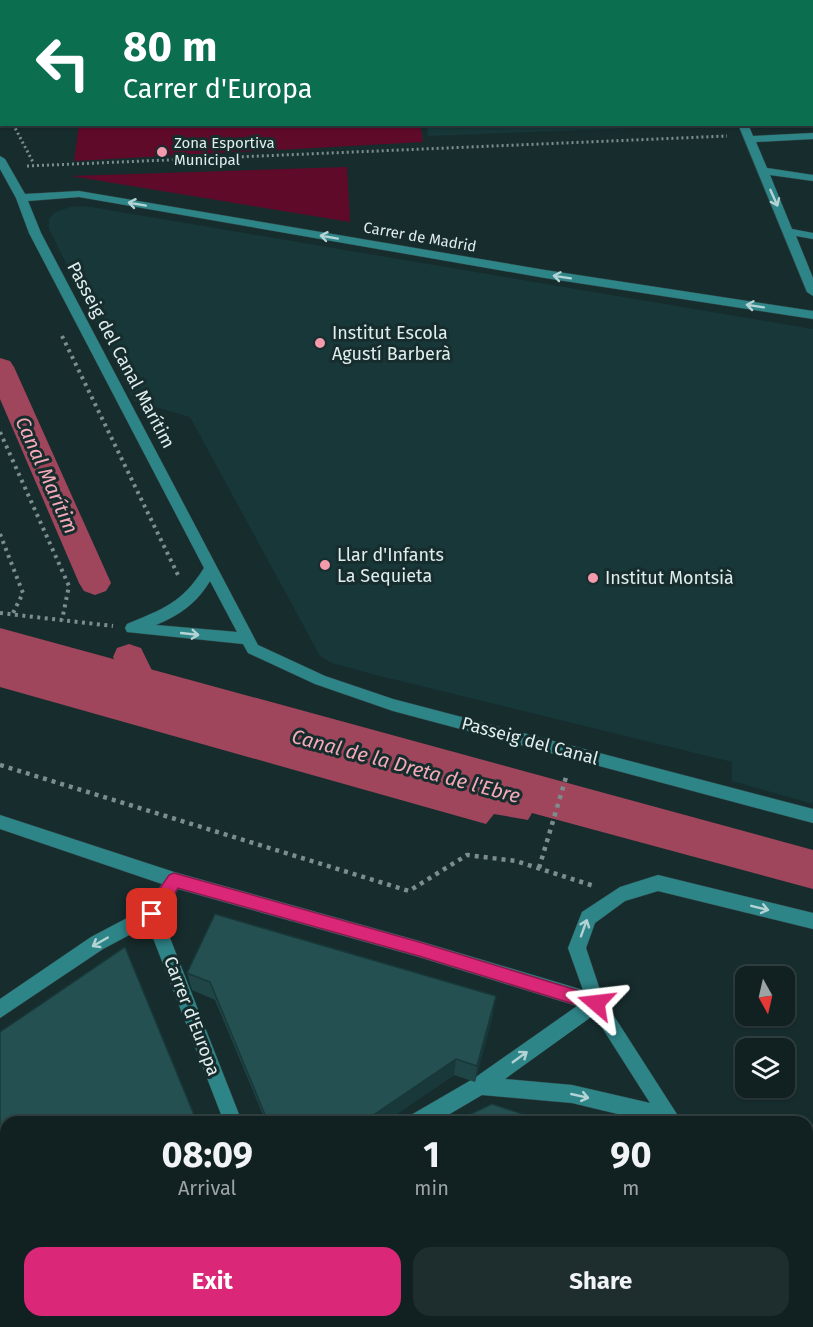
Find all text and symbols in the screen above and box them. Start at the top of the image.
text: 80 m [123,22,217,72]
icon: left [24,24,102,102]
text: Carrer d'Europa [123,73,313,105]
place label: Zona Esportiva Municipal [174,134,275,169]
marker: Zona Esportiva Municipal [155,145,169,159]
one-way arrow [768,188,780,206]
one-way arrow [127,198,147,209]
street label: Carrer de Madrid [362,218,478,256]
one-way arrow [320,231,339,242]
street label: Passeig del Canal Marítim [62,258,180,452]
one-way arrow [553,271,573,282]
one-way arrow [746,301,766,312]
place label: Institut Escola Agustí Barberà [332,322,451,365]
marker: Institut Escola Agustí Barberà [313,336,327,350]
water label: Canal Marítim [10,413,84,537]
place label: Llar d'Infants La Sequieta [337,544,444,587]
marker: Llar d'Infants La Sequieta [318,558,332,572]
place label: Institut Montsià [605,567,734,589]
marker: Institut Montsià [586,571,600,585]
one-way arrow [179,629,199,640]
street label: Passeig del Canal [459,712,601,770]
water label: Canal de la Dreta de l'Ebre [289,724,523,808]
pin [126,888,177,939]
icon: arrive [135,897,168,930]
one-way arrow [750,903,769,915]
one-way arrow [580,919,591,938]
one-way arrow [92,936,109,948]
street label: Carrer d'Europa [159,953,225,1079]
north arrow [735,966,795,1026]
map controls [735,966,795,1098]
position arrow [564,971,628,1035]
button: layers [735,1038,795,1098]
one-way arrow [512,1051,528,1063]
one-way arrow [570,1091,589,1102]
text: 08:09 [161,1133,253,1177]
text: 1 [423,1133,440,1177]
text: 90 [610,1133,652,1177]
text: Arrival [178,1176,236,1200]
text: min [414,1176,449,1200]
text: m [622,1176,639,1200]
button: Exit [24,1247,401,1316]
button: Share [413,1247,789,1316]

